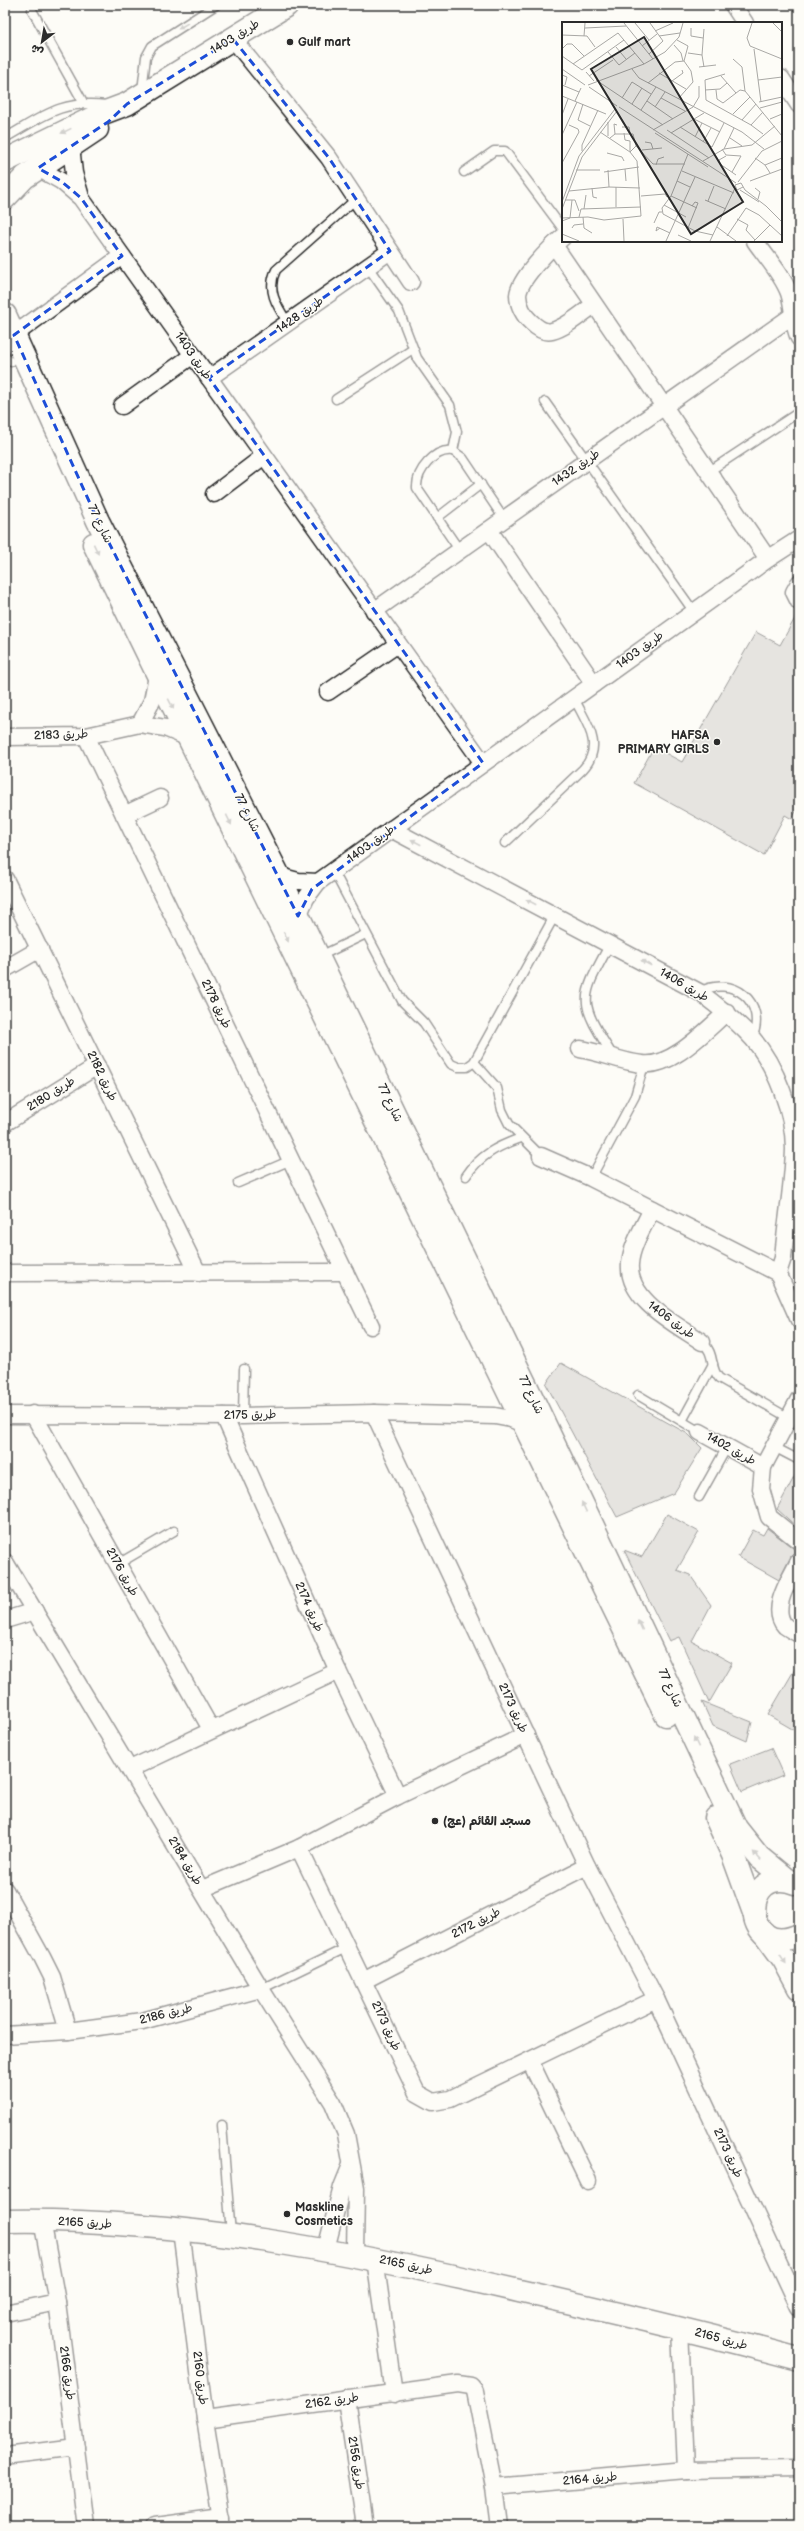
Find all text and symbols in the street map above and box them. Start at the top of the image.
street label: طريق 1403 [208,16,262,58]
north arrow [22,22,62,62]
one-way arrow [177,22,189,29]
inset map [562,22,782,242]
place label: Gulf mart [298,35,350,50]
marker: Gulf mart [285,37,295,47]
text: ش [29,41,46,59]
one-way arrow [61,128,72,134]
street label: طريق 1428 [273,293,327,337]
street label: طريق 1403 [171,329,215,383]
street label: طريق 1432 [549,446,603,490]
street label: شارع 77 [83,502,116,546]
one-way arrow [93,543,99,555]
street label: طريق 1403 [613,628,667,672]
one-way arrow [168,698,174,710]
street label: طريق 2183 [34,727,88,743]
place label: HAFSA PRIMARY GIRLS [618,728,710,757]
marker: HAFSA PRIMARY GIRLS [712,737,722,747]
street label: شارع 77 [230,791,263,835]
one-way arrow [226,814,232,826]
street label: طريق 1403 [344,822,398,866]
one-way arrow [410,839,422,845]
one-way arrow [525,899,537,906]
one-way arrow [283,931,289,943]
one-way arrow [640,960,652,967]
street label: طريق 1406 [657,965,711,1005]
street label: طريق 2178 [198,977,234,1031]
street label: طريق 2182 [83,1048,121,1104]
street label: طريق 2180 [24,1073,78,1115]
street label: شارع 77 [373,1081,406,1125]
street label: طريق 1406 [644,1298,698,1342]
street label: شارع 77 [514,1373,547,1417]
street label: طريق 2175 [223,1407,277,1423]
street label: طريق 1402 [704,1429,758,1469]
one-way arrow [581,1501,587,1513]
street label: طريق 2176 [103,1545,141,1599]
street label: طريق 2174 [291,1580,327,1634]
one-way arrow [637,1619,643,1630]
street label: شارع 77 [654,1666,685,1710]
street label: طريق 2173 [495,1681,531,1735]
one-way arrow [693,1736,699,1748]
place label: مسجد القائم (عج) [443,1814,531,1830]
marker: مسجد القائم (عج) [430,1816,440,1826]
street label: طريق 2184 [165,1834,205,1888]
one-way arrow [753,1851,762,1861]
street label: طريق 2172 [449,1904,503,1942]
one-way arrow [779,1954,787,1965]
street label: طريق 2173 [368,1999,404,2053]
street label: طريق 2186 [138,2000,194,2028]
street label: طريق 2173 [710,2126,746,2180]
place label: Maskline Cosmetics [295,2200,353,2229]
marker: Maskline Cosmetics [282,2209,292,2219]
street label: طريق 2165 [58,2214,112,2232]
street label: طريق 2165 [378,2252,434,2278]
street label: طريق 2165 [693,2325,749,2353]
street label: طريق 2166 [56,2345,78,2401]
street label: طريق 2160 [189,2350,211,2406]
street label: طريق 2162 [304,2390,360,2412]
street label: طريق 2156 [344,2435,368,2491]
street label: طريق 2164 [562,2469,618,2489]

